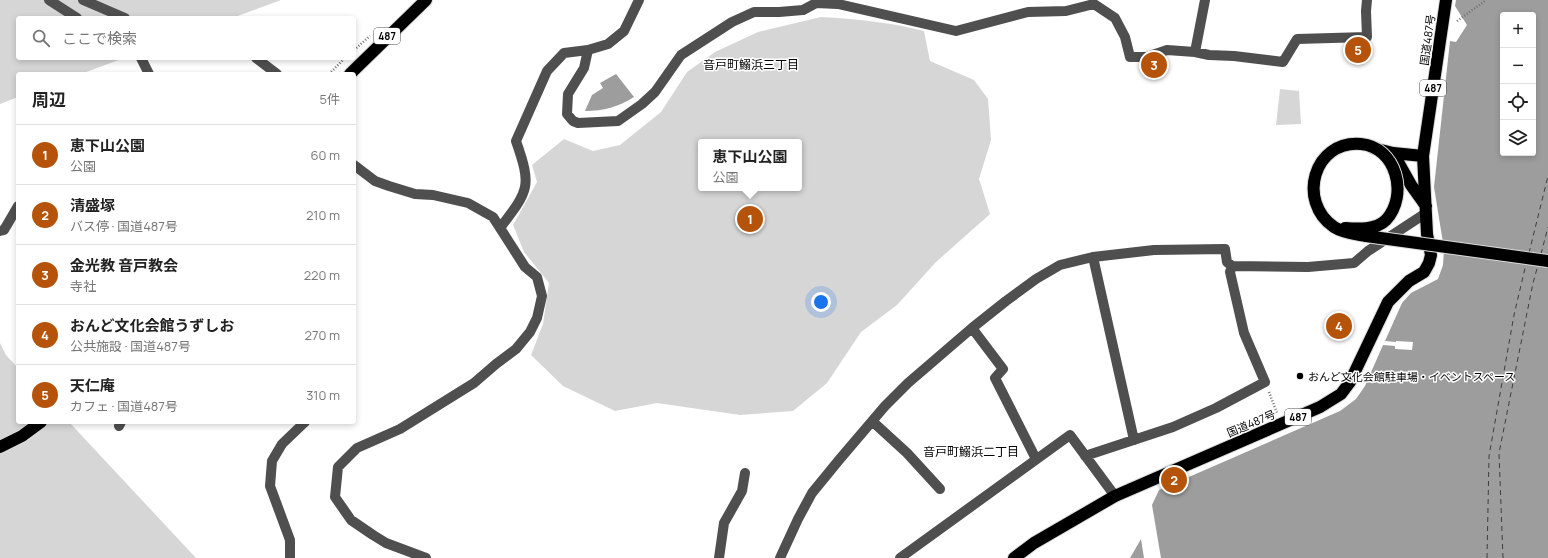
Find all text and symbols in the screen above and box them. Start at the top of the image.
map controls [1500,12,1536,156]
button: + [1500,12,1536,48]
street label: 国道487号 [1416,14,1438,66]
search box [16,16,356,60]
icon: search [30,27,52,49]
text: ここで検索 [62,28,137,49]
road number: 487 [374,28,400,44]
pin: 5 [1345,35,1371,65]
button: − [1500,48,1536,84]
pin: 3 [1141,50,1167,80]
district label: 音戸町鰯浜三丁目 [703,56,799,73]
road number: 487 [1420,80,1446,96]
button: locate [1500,84,1536,120]
text: 周辺 [32,88,66,111]
text: 5件 [319,90,340,108]
button: layers [1500,120,1536,156]
text: 恵下山公園 [70,135,145,156]
popup [698,139,802,191]
text: 1 [42,146,48,164]
text: 60 m [310,146,340,164]
text: 恵下山公園 [712,146,788,167]
text: 公園 [70,157,96,175]
text: 公園 [712,168,739,186]
text: 清盛塚 [70,195,115,216]
pin: 1 [737,204,763,234]
text: 2 [41,206,49,224]
text: 210 m [306,206,340,224]
text: バス停 · 国道487号 [70,217,178,235]
text: 金光教 音戸教会 [70,255,178,276]
text: 3 [41,266,49,284]
text: 220 m [304,266,340,284]
text: 寺社 [70,277,96,295]
your location [811,292,831,312]
pin: 4 [1326,311,1352,341]
text: おんど文化会館うずしお [70,315,235,336]
text: 4 [41,326,49,344]
text: 270 m [305,326,340,344]
text: 公共施設 · 国道487号 [70,337,191,355]
place label: おんど文化会館駐車場・イベントスペース [1308,369,1515,384]
marker: おんど文化会館駐車場・イベントスペース [1295,371,1305,381]
text: 天仁庵 [70,375,115,396]
text: 5 [41,386,49,404]
text: 310 m [306,386,340,404]
text: カフェ · 国道487号 [70,397,178,415]
street label: 国道487号 [1224,406,1278,440]
road number: 487 [1285,409,1311,425]
district label: 音戸町鰯浜二丁目 [923,443,1019,460]
pin: 2 [1161,465,1187,495]

